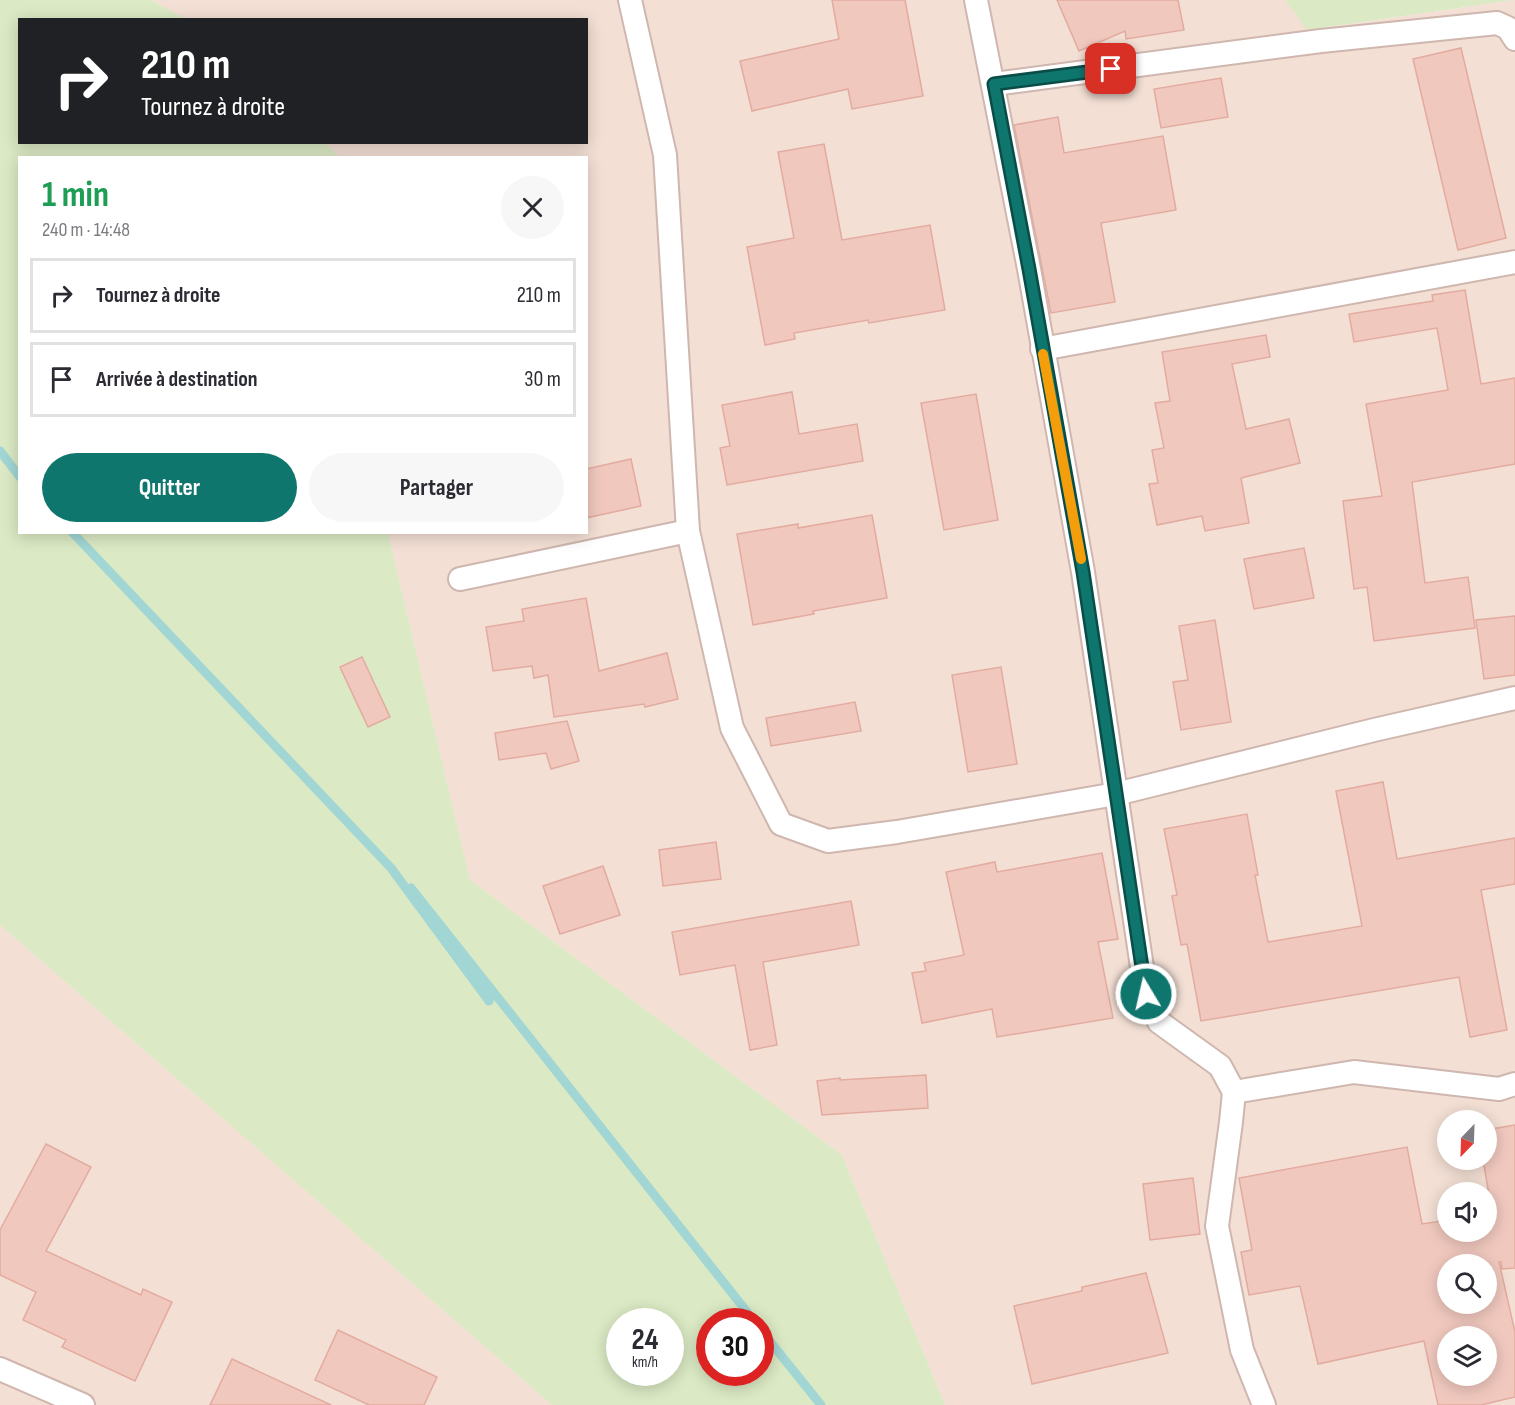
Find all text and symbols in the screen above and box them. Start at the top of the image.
text: 210 m [141,40,230,91]
icon: right [42,42,120,120]
pin [1085,43,1136,94]
icon: arrive [1094,52,1127,85]
text: Tournez à droite [141,91,285,123]
text: 1 min [42,174,109,217]
button: close [501,176,564,239]
text: 240 m · 14:48 [42,218,130,242]
icon: right [45,279,78,312]
text: Tournez à droite [96,282,221,309]
text: 210 m [517,282,561,309]
icon: arrive [45,363,78,396]
text: Arrivée à destination [96,366,258,393]
text: 30 m [524,366,561,393]
button: Quitter [42,453,297,522]
button: Partager [309,453,564,522]
position arrow [1114,962,1178,1026]
north arrow [1437,1110,1497,1170]
map controls [1437,1110,1497,1386]
button: sound [1437,1182,1497,1242]
button: search [1437,1254,1497,1314]
speed limit sign: 30 [696,1308,774,1386]
text: 24 [632,1322,658,1358]
button: layers [1437,1326,1497,1386]
text: km/h [632,1353,658,1372]

